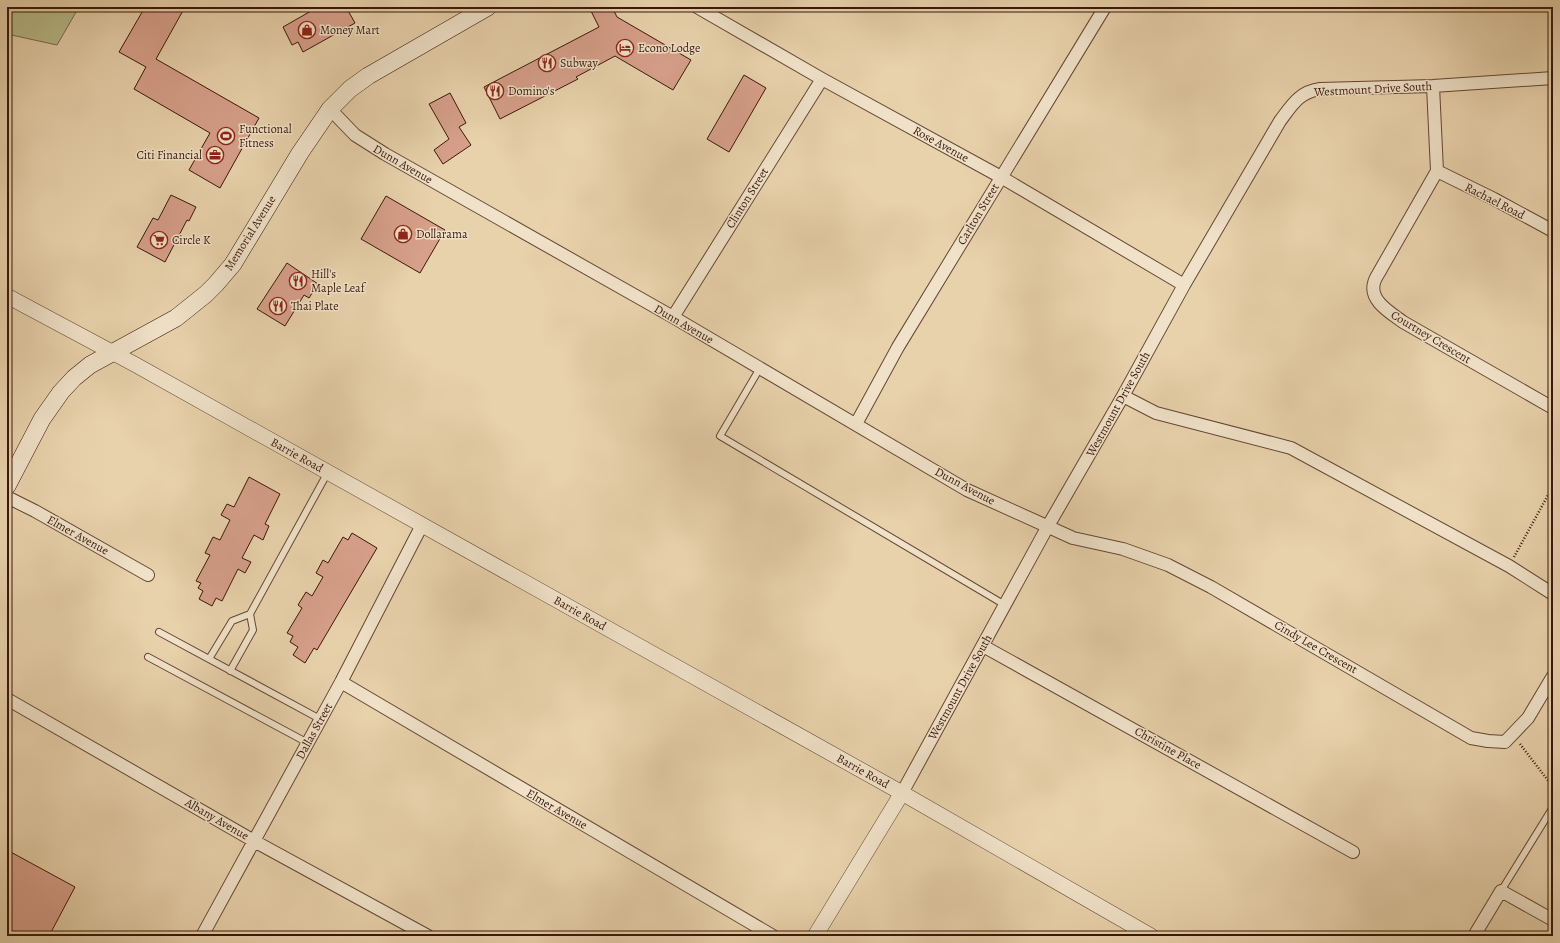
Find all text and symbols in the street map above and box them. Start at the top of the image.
shop icon: Money Mart [297,20,317,40]
place label: Money Mart [320,22,380,38]
hotel icon: Econo Lodge [615,38,635,58]
place label: Econo Lodge [638,40,701,56]
restaurant icon: Subway [537,53,557,73]
place label: Subway [560,55,598,71]
street label: Westmount Drive South [1313,78,1433,100]
restaurant icon: Domino's [485,81,505,101]
place label: Domino's [508,83,555,99]
place label: Functional Fitness [239,121,292,151]
street label: Rose Avenue [910,122,972,166]
sports icon: Functional Fitness [216,126,236,146]
street label: Dunn Avenue [370,141,436,187]
office icon: Citi Financial [205,145,225,165]
place label: Citi Financial [137,147,202,163]
street label: Clinton Street [722,165,772,231]
street label: Rachael Road [1462,179,1528,223]
street label: Carlton Street [953,180,1003,248]
street label: Memorial Avenue [220,192,280,274]
shop icon: Dollarama [393,224,413,244]
place label: Dollarama [416,226,468,242]
supermarket icon: Circle K [149,230,169,250]
place label: Circle K [172,232,211,248]
place label: Hill's Maple Leaf [311,266,367,296]
restaurant icon: Hill's Maple Leaf [288,271,308,291]
restaurant icon: Thai Plate [268,296,288,316]
place label: Thai Plate [291,298,339,314]
street label: Dunn Avenue [651,301,717,347]
street label: Courtney Crescent [1388,307,1474,367]
street label: Westmount Drive South [1082,348,1154,460]
street label: Barrie Road [268,434,327,476]
street label: Dunn Avenue [932,463,998,509]
street label: Elmer Avenue [44,511,112,559]
street label: Barrie Road [551,592,610,634]
street label: Cindy Lee Crescent [1272,617,1360,677]
street label: Westmount Drive South [924,631,996,743]
street label: Dallas Street [292,700,336,762]
street label: Christine Place [1132,723,1204,773]
street label: Barrie Road [834,750,893,792]
street label: Elmer Avenue [524,785,590,833]
street label: Albany Avenue [181,794,252,844]

